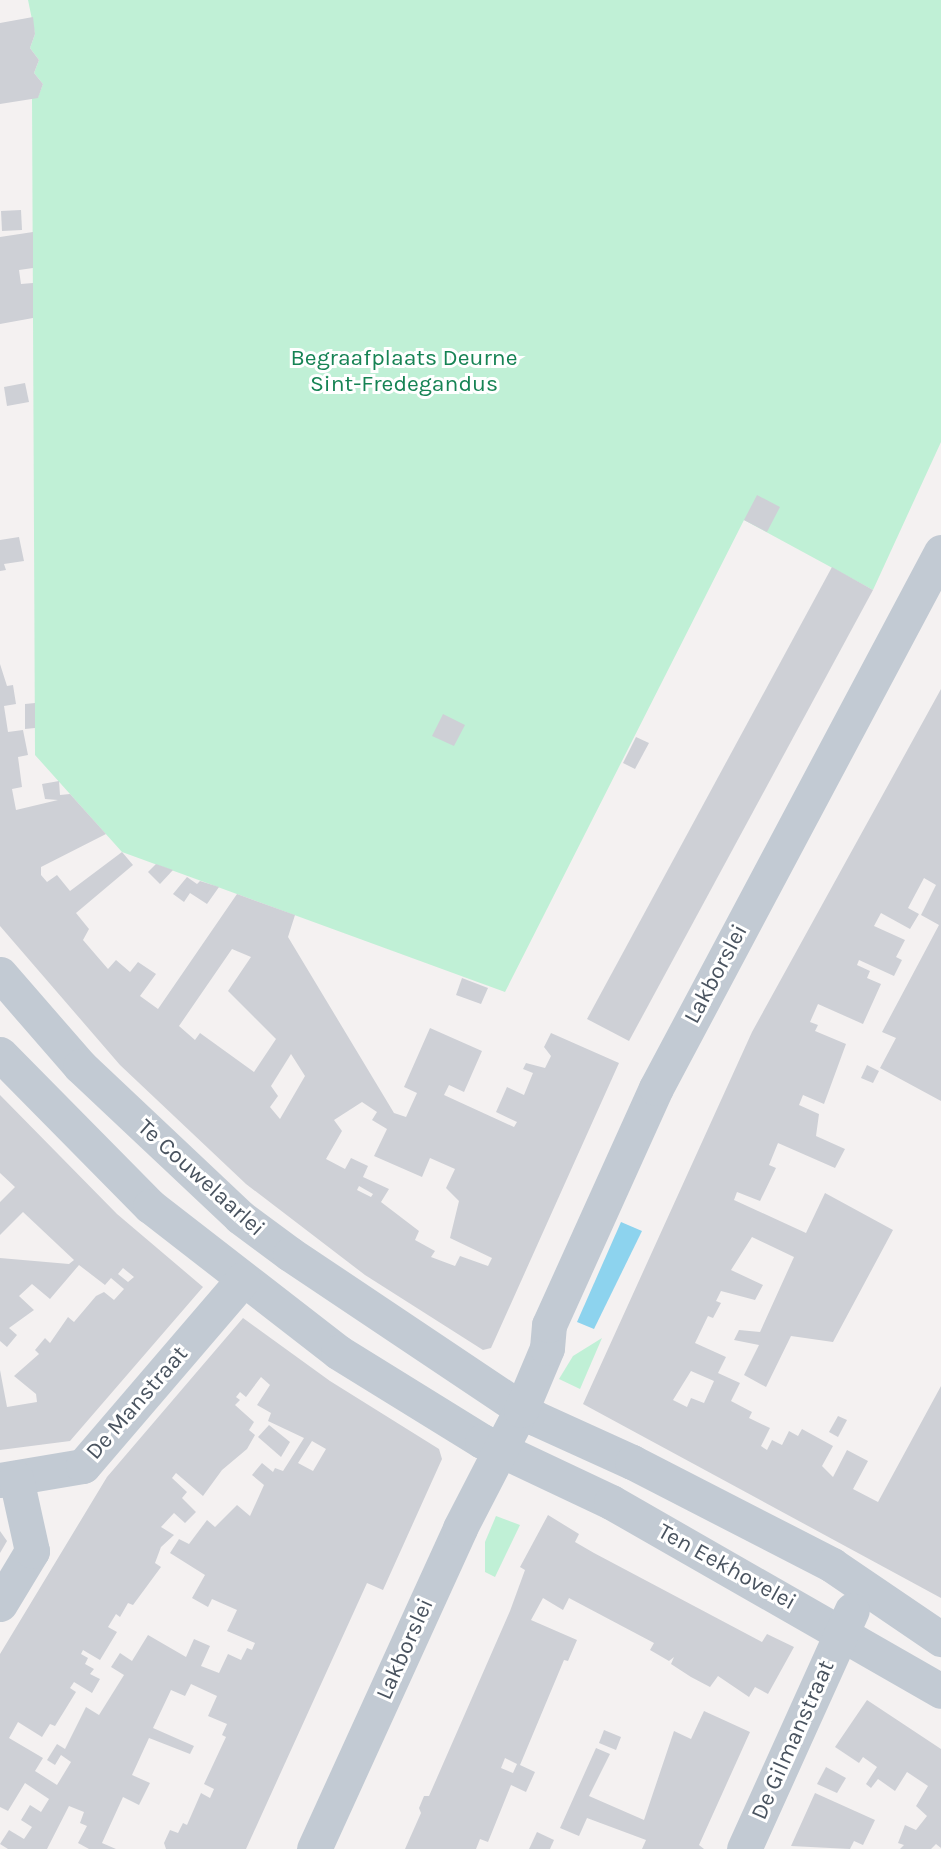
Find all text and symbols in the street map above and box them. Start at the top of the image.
park label: Begraafplaats Deurne Sint-Fredegandus [291,344,517,398]
street label: Lakborslei [678,920,754,1028]
street label: Te Couwelaarlei [132,1114,270,1242]
street label: De Manstraat [80,1341,194,1465]
street label: Ten Eekhovelei [653,1518,801,1616]
street label: Lakborslei [370,1594,440,1704]
street label: De Gilmanstraat [745,1656,841,1824]

